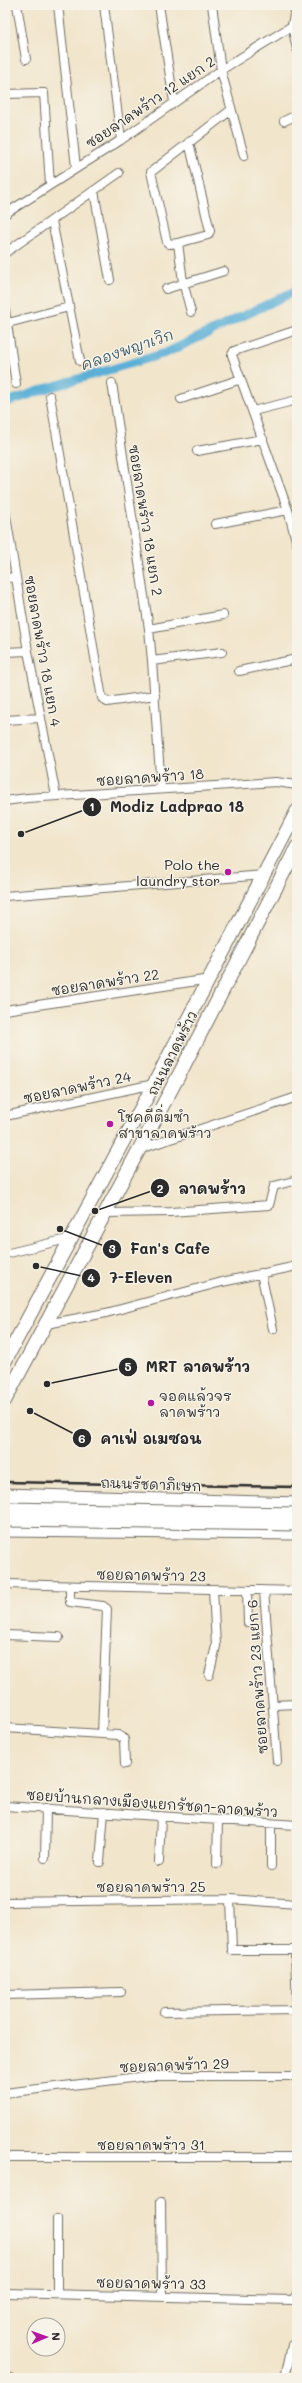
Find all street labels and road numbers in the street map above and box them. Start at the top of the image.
street label: ซอยลาดพร้าว 12 แยก 2 [82,52,218,152]
street label: ซอยลาดพร้าว 18 แยก 2 [125,443,167,597]
street label: ซอยลาดพร้าว 18 แยก 4 [20,574,66,729]
street label: ซอยลาดพร้าว 18 [95,764,205,790]
street label: ซอยลาดพร้าว 22 [50,964,160,1000]
street label: ถนนลาดพร้าว [142,1007,202,1099]
street label: ซอยลาดพร้าว 24 [21,1066,133,1108]
street label: ถนนรัชดาภิเษก [100,1473,202,1495]
street label: ซอยลาดพร้าว 23 [96,1565,206,1585]
street label: ซอยลาดพร้าว 23 แยก 6 [242,1599,272,1755]
street label: ซอยบ้านกลางเมืองแยกรัชดา-ลาดพร้าว [25,1785,279,1821]
street label: ซอยลาดพร้าว 25 [96,1877,206,1896]
street label: ซอยลาดพร้าว 29 [119,2054,229,2076]
street label: ซอยลาดพร้าว 31 [97,2135,205,2154]
street label: ซอยลาดพร้าว 33 [96,2273,206,2293]

